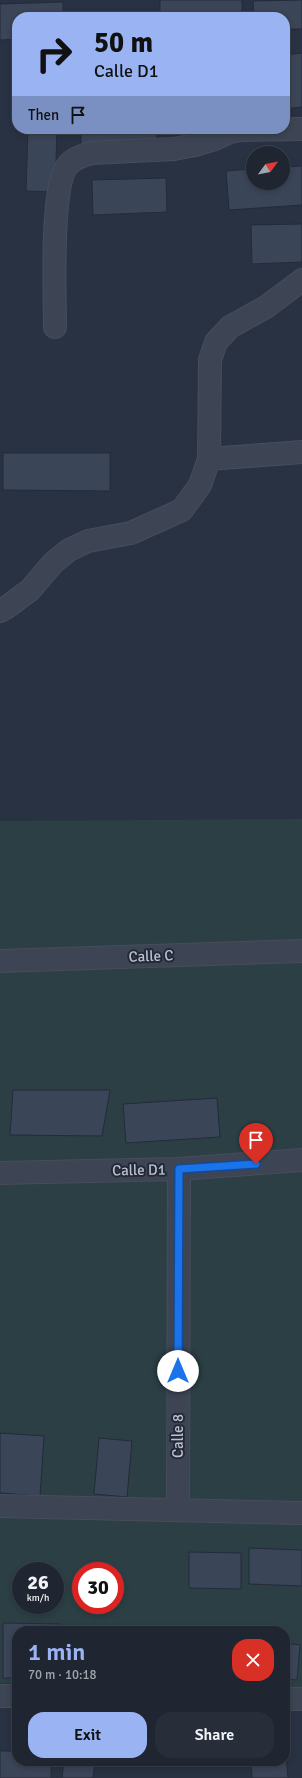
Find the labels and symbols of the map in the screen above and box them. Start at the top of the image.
north arrow [246,146,290,190]
street label: Calle C [128,946,174,966]
pin [239,1123,273,1164]
street label: Calle D1 [112,1161,166,1179]
position arrow [157,1350,199,1392]
street label: Calle 8 [169,1414,187,1458]
speed limit sign: 30 [72,1562,124,1614]

